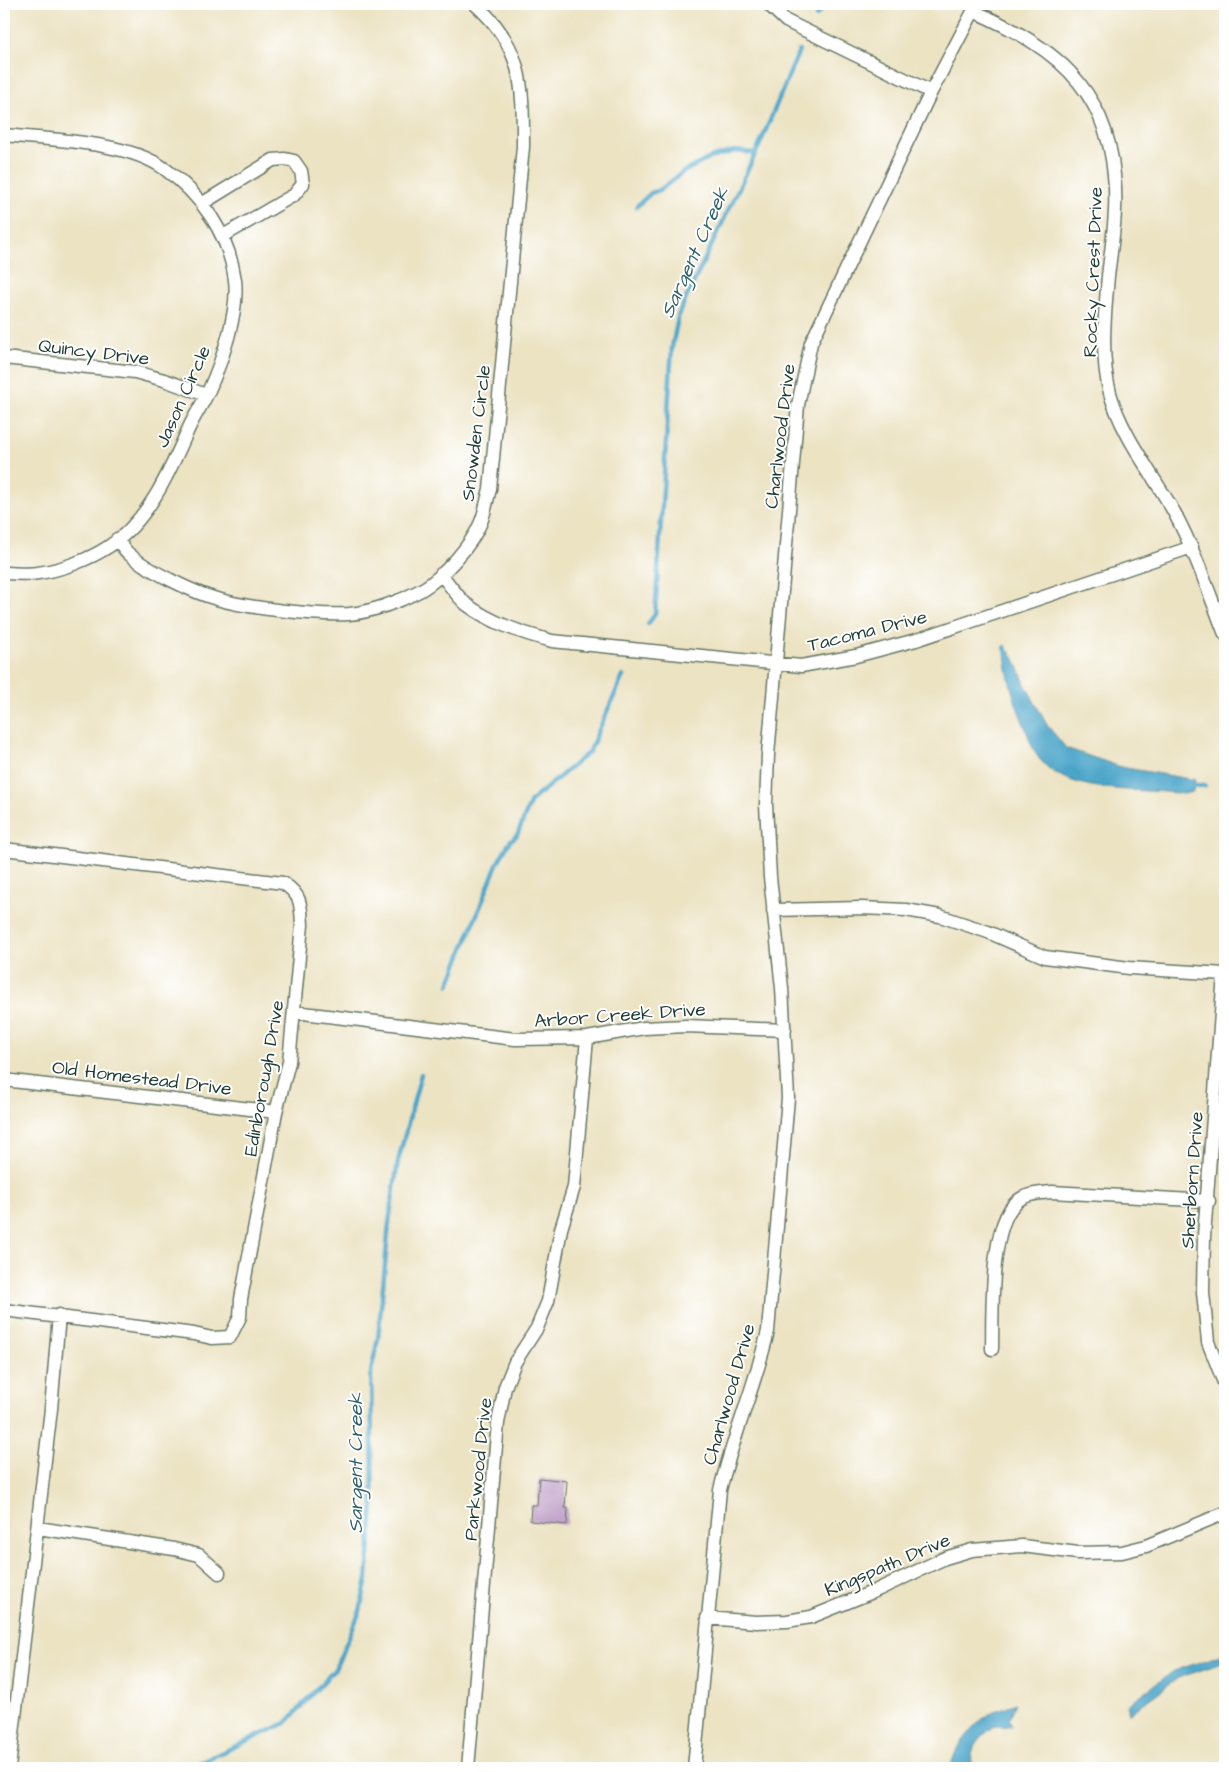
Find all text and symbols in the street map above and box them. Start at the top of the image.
water label: Sargent Creek [654,182,737,323]
street label: Rocky Crest Drive [1077,186,1111,358]
street label: Quincy Drive [37,332,151,374]
street label: Jason Circle [149,341,218,452]
street label: Charlwood Drive [758,362,803,510]
street label: Snowden Circle [455,364,498,503]
street label: Tacoma Drive [805,604,930,659]
street label: Arbor Creek Drive [534,996,707,1035]
street label: Edinborough Drive [237,998,292,1159]
street label: Old Homestead Drive [51,1054,233,1103]
street label: Sherborn Drive [1174,1111,1211,1249]
street label: Charlwood Drive [696,1321,763,1468]
water label: Sargent Creek [342,1392,371,1533]
street label: Parkwood Drive [458,1396,499,1542]
street label: Kingspath Drive [821,1527,955,1605]

